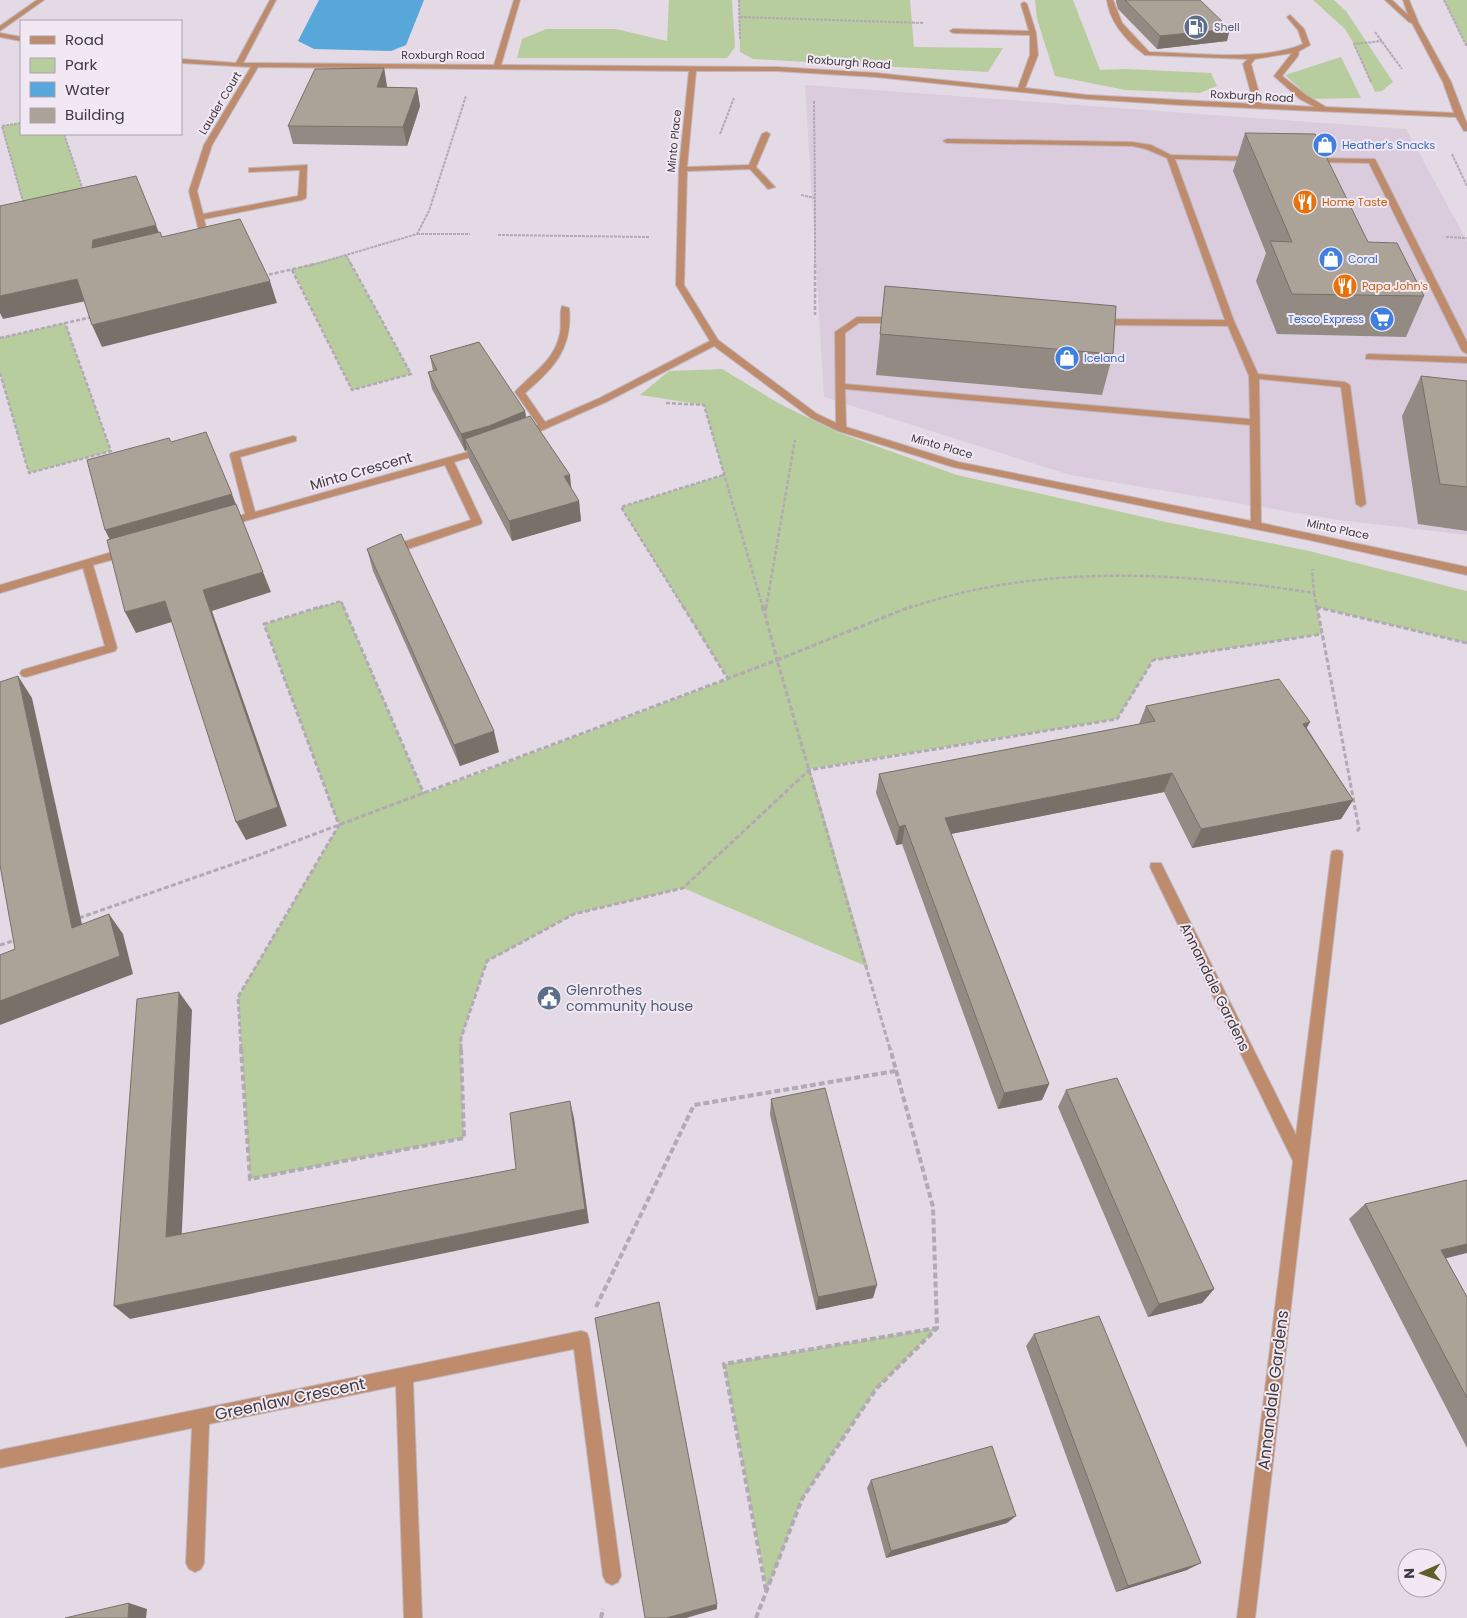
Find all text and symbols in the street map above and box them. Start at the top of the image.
fuel station icon: Shell [1183,14,1209,40]
place label: Shell [1214,19,1240,35]
legend [20,20,182,135]
text: Road [65,29,104,50]
street label: Roxburgh Road [401,47,485,63]
street label: Roxburgh Road [807,51,891,73]
text: Park [65,54,97,75]
street label: Lauder Court [195,68,245,138]
text: Water [65,79,111,100]
street label: Roxburgh Road [1210,86,1294,106]
text: Building [65,104,125,125]
street label: Minto Place [663,109,685,173]
shop icon: Heather's Snacks [1312,132,1338,158]
place label: Heather's Snacks [1342,137,1436,153]
restaurant icon: Home Taste [1292,189,1318,215]
place label: Home Taste [1322,194,1388,210]
shop icon: Coral [1318,246,1344,272]
place label: Coral [1348,251,1378,267]
restaurant icon: Papa John's [1332,273,1358,299]
place label: Papa John's [1362,278,1428,294]
supermarket icon: Tesco Express [1369,306,1395,332]
place label: Tesco Express [1288,311,1364,327]
shop icon: Iceland [1054,345,1080,371]
place label: Iceland [1084,350,1125,366]
street label: Minto Place [909,430,975,462]
street label: Minto Crescent [308,447,414,495]
street label: Minto Place [1305,515,1371,543]
street label: Annandale Gardens [1175,919,1255,1055]
place label: Glenrothes community house [566,980,694,1016]
public building icon: Glenrothes community house [536,985,562,1011]
street label: Annandale Gardens [1252,1309,1294,1471]
street label: Greenlaw Crescent [213,1372,367,1426]
north arrow [1397,1548,1447,1598]
text: N [1399,1568,1419,1579]

